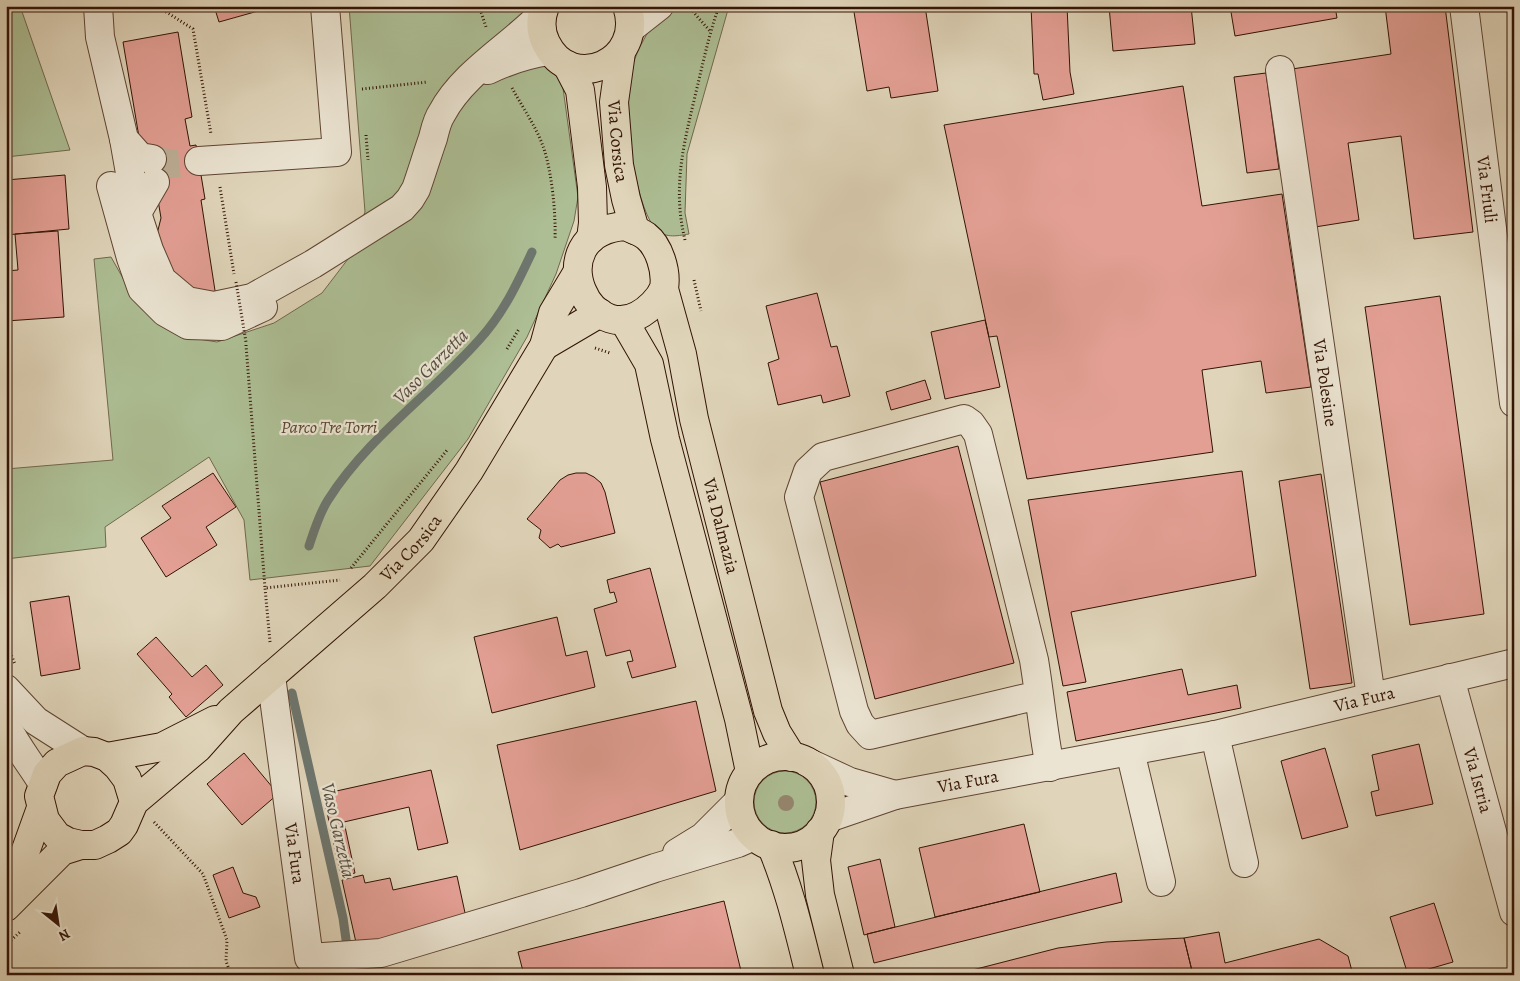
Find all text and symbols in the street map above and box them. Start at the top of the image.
street label: Via Corsica [602,98,634,185]
street label: Via Friuli [1471,154,1503,224]
water label: Vaso Garzetta [387,323,474,410]
street label: Via Polesine [1307,336,1344,428]
park label: Parco Tre Torri [281,415,378,439]
street label: Via Dalmazia [697,475,745,577]
street label: Via Corsica [374,509,448,587]
street label: Via Fura [1331,680,1398,718]
street label: Via Istria [1457,744,1499,816]
street label: Via Fura [935,764,1001,799]
water label: Vaso Garzetta [314,780,362,880]
street label: Via Fura [279,820,311,886]
north arrow [32,898,82,948]
text: N [55,924,73,946]

